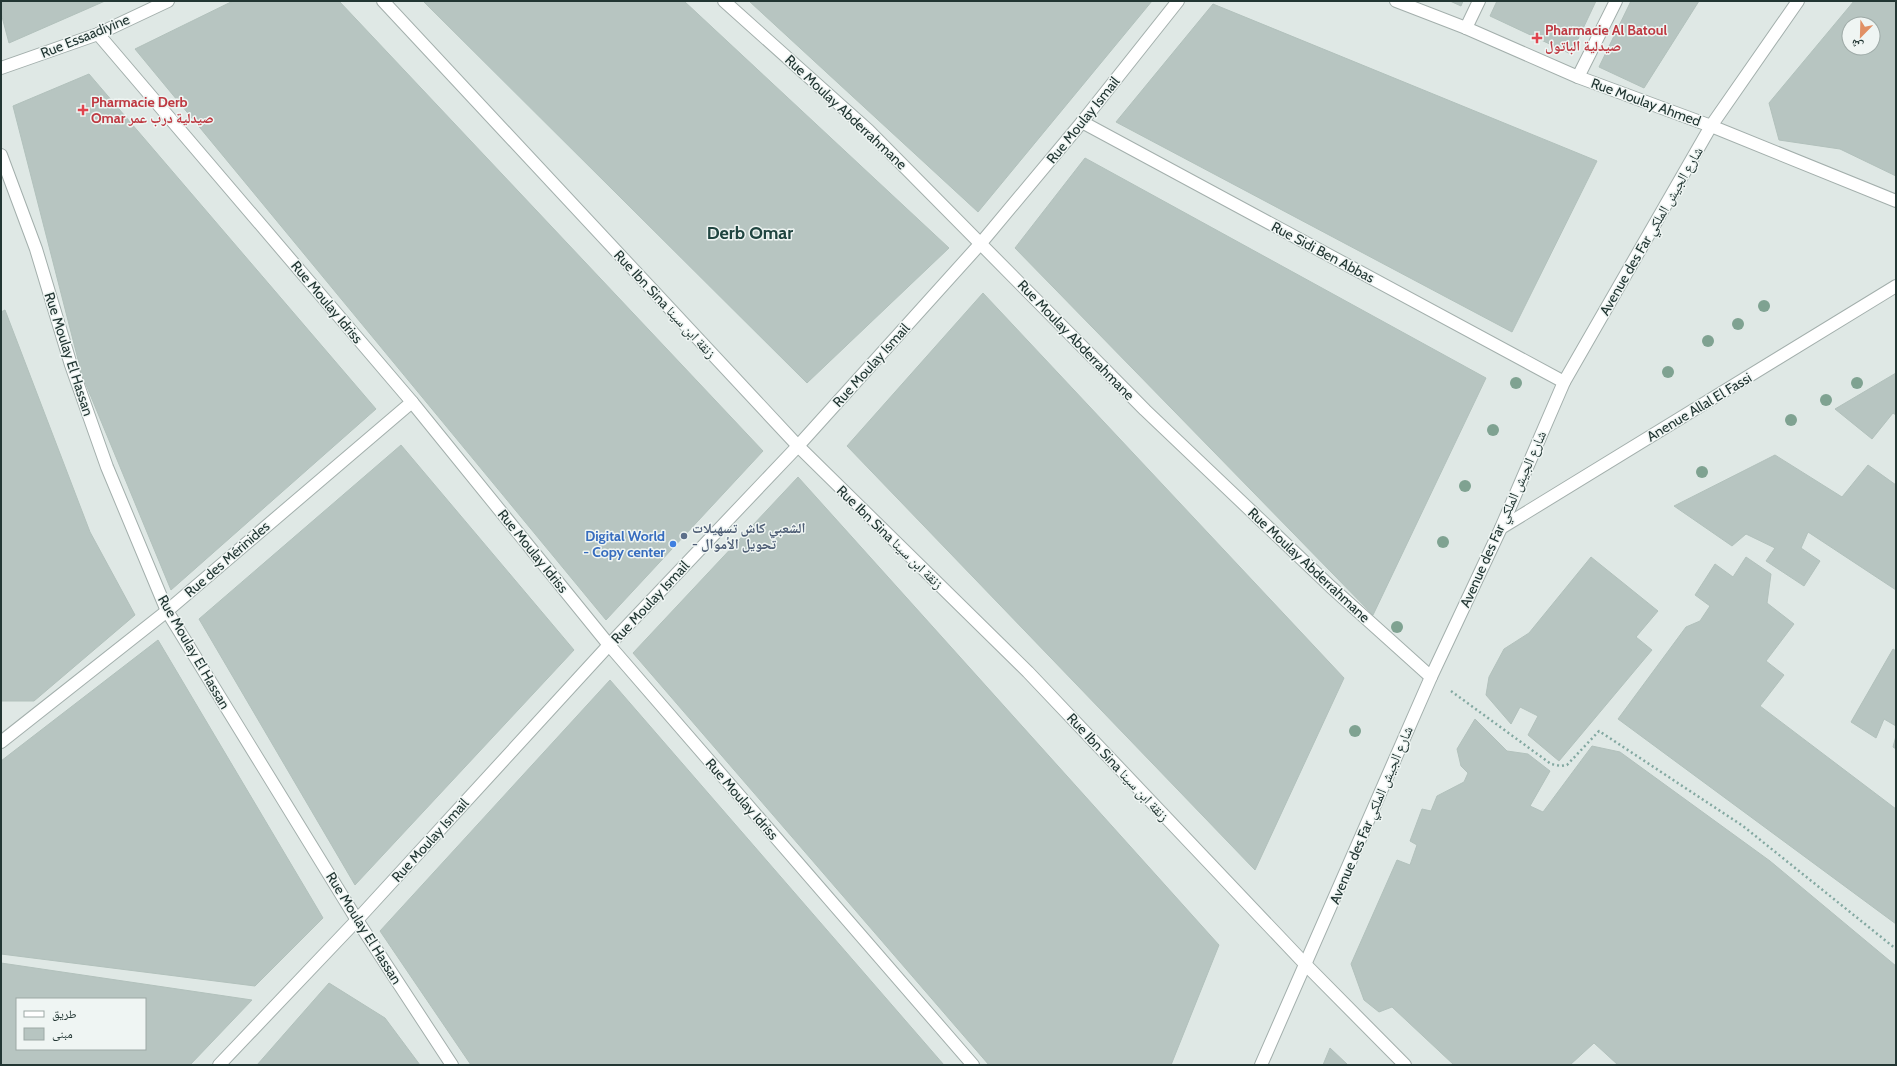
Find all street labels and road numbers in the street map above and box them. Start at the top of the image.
street label: Rue Essaadiyine [38,10,132,62]
street label: Rue Moulay Abderrahmane [781,51,911,173]
street label: Rue Moulay Ismail [1042,72,1124,167]
street label: Rue Moulay Ahmed [1589,74,1703,130]
street label: Avenue des Far شارع الجيش الملكي [1595,144,1709,320]
street label: Rue Sidi Ben Abbas [1268,217,1378,287]
street label: Rue Ibn Sina زنقة ابن سينا [610,246,720,362]
street label: Rue Moulay Idriss [287,257,367,347]
street label: Rue Moulay Abderrahmane [1014,276,1138,404]
street label: Rue Moulay El Hassan [41,290,98,418]
street label: Rue Moulay Ismail [829,319,914,411]
street label: Anenue Allal El Fassi [1643,369,1755,445]
street label: Avenue des Far شارع الجيش الملكي [1456,428,1553,611]
street label: Rue Ibn Sina زنقة ابن سينا [833,481,947,593]
street label: Rue Moulay Abderrahmane [1244,504,1374,626]
street label: Rue Moulay Idriss [494,506,572,597]
street label: Rue des Mérinides [181,517,273,601]
street label: Rue Moulay Ismail [607,556,693,647]
street label: Rue Moulay El Hassan [154,592,234,712]
street label: Rue Ibn Sina زنقة ابن سينا [1063,709,1173,825]
street label: Avenue des Far شارع الجيش الملكي [1325,723,1419,908]
street label: Rue Moulay Idriss [702,755,782,844]
street label: Rue Moulay Ismail [388,794,473,886]
street label: Rue Moulay El Hassan [322,869,406,988]

